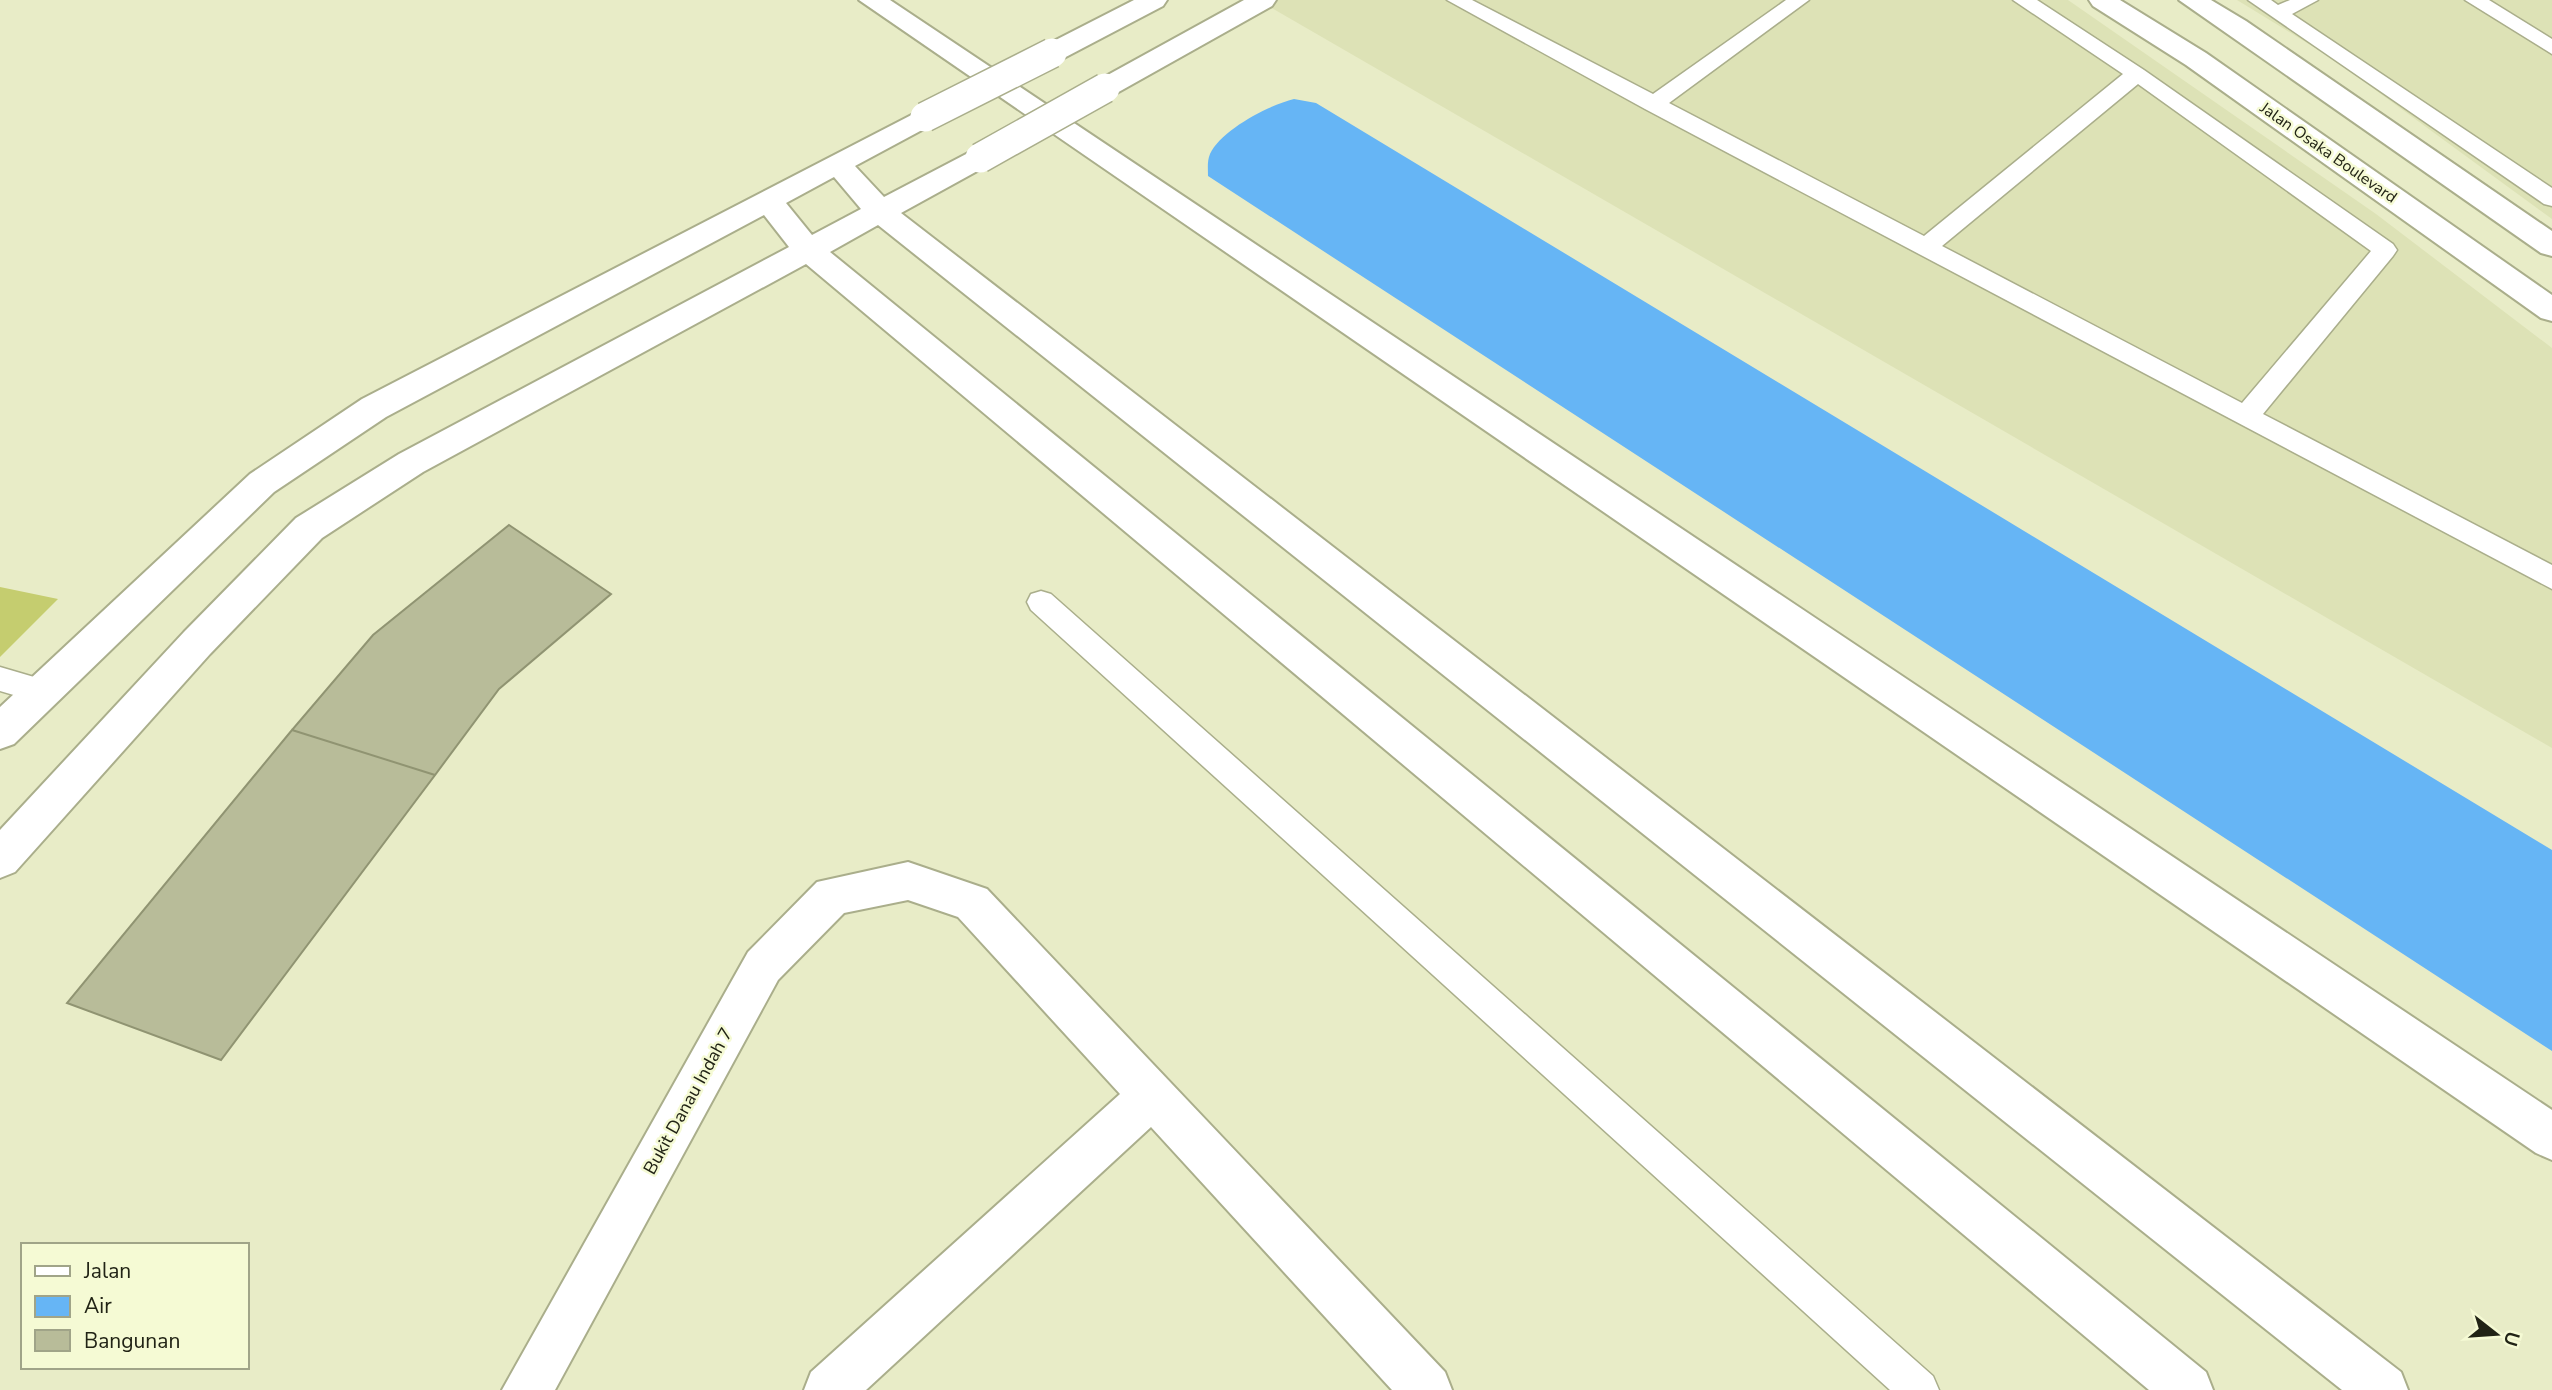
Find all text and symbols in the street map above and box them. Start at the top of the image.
street label: Jalan Osaka Boulevard [2255,97,2401,208]
street label: Bukit Danau Indah 7 [638,1023,738,1179]
legend [21,1243,248,1369]
text: Jalan [83,1257,131,1285]
text: Air [84,1292,112,1320]
north arrow [2461,1299,2531,1369]
text: Bangunan [84,1327,180,1355]
text: U [2497,1328,2526,1349]

